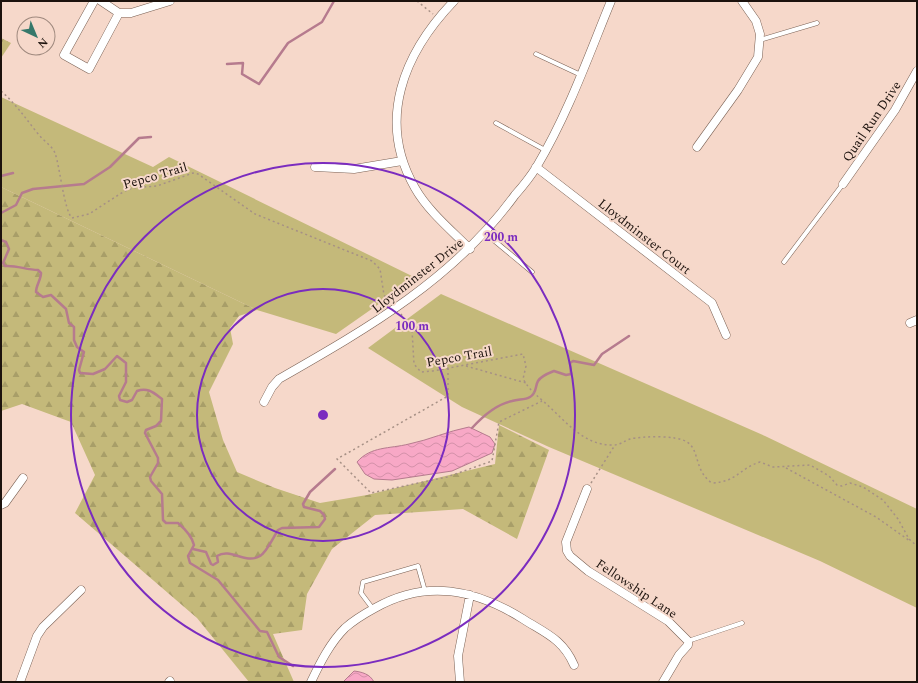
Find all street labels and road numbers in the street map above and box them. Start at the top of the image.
street label: Quail Run Drive [837,77,906,166]
street label: Pepco Trail [121,157,190,195]
street label: Lloydminster Court [593,194,696,280]
street label: Lloydminster Drive [367,233,468,318]
street label: Pepco Trail [425,341,494,373]
street label: Fellowship Lane [592,554,681,624]

